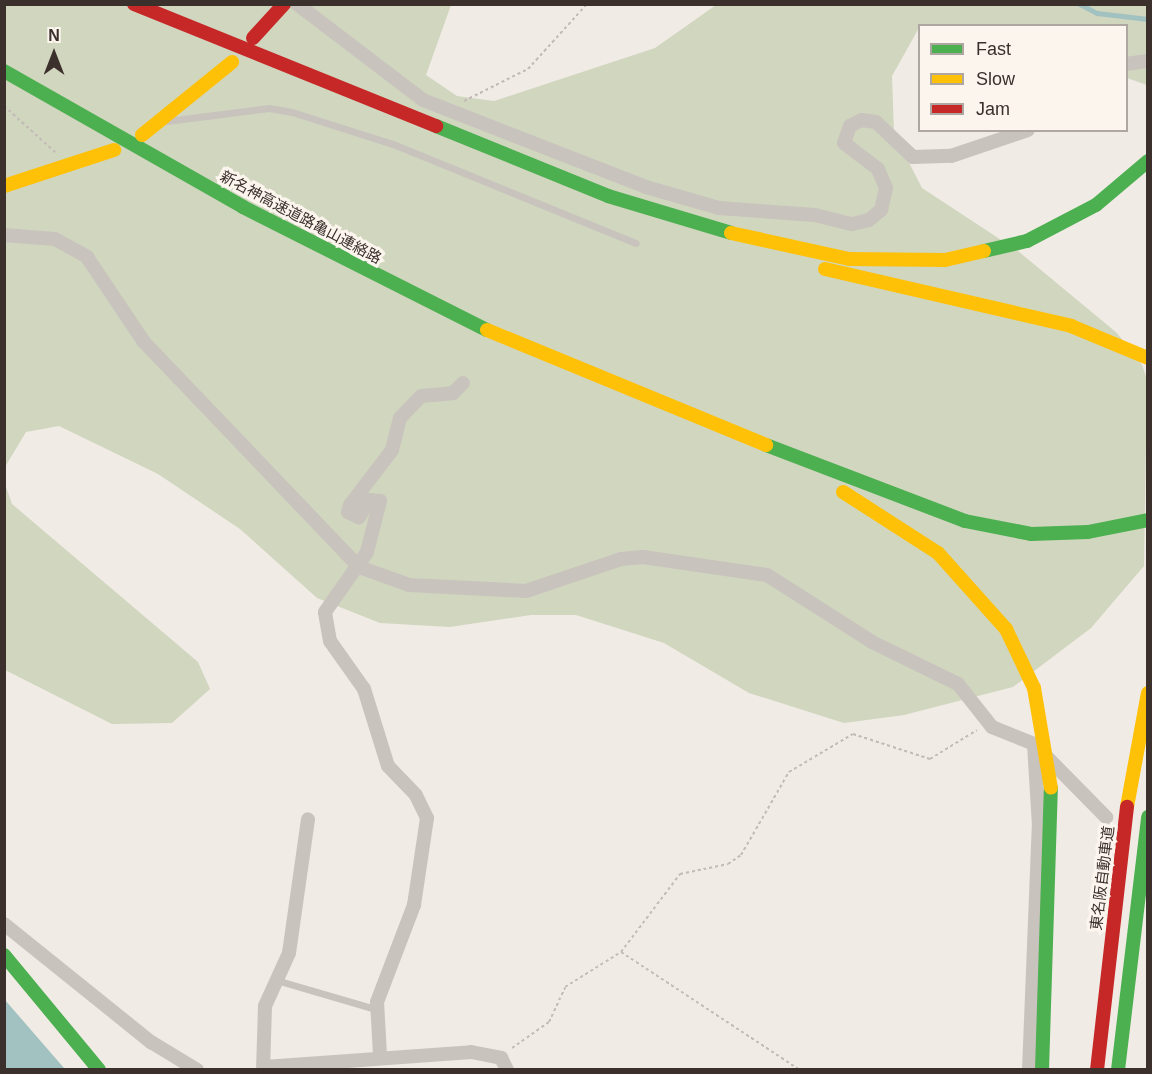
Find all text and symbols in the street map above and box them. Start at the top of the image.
north arrow [24,24,84,84]
legend [918,24,1128,132]
text: N [48,27,60,44]
text: Fast [976,39,1011,59]
text: Slow [976,69,1015,89]
text: Jam [976,99,1010,119]
street label: 新名神高速道路亀山連絡路 [217,167,385,267]
street label: 東名阪自動車道 [1087,825,1117,931]

